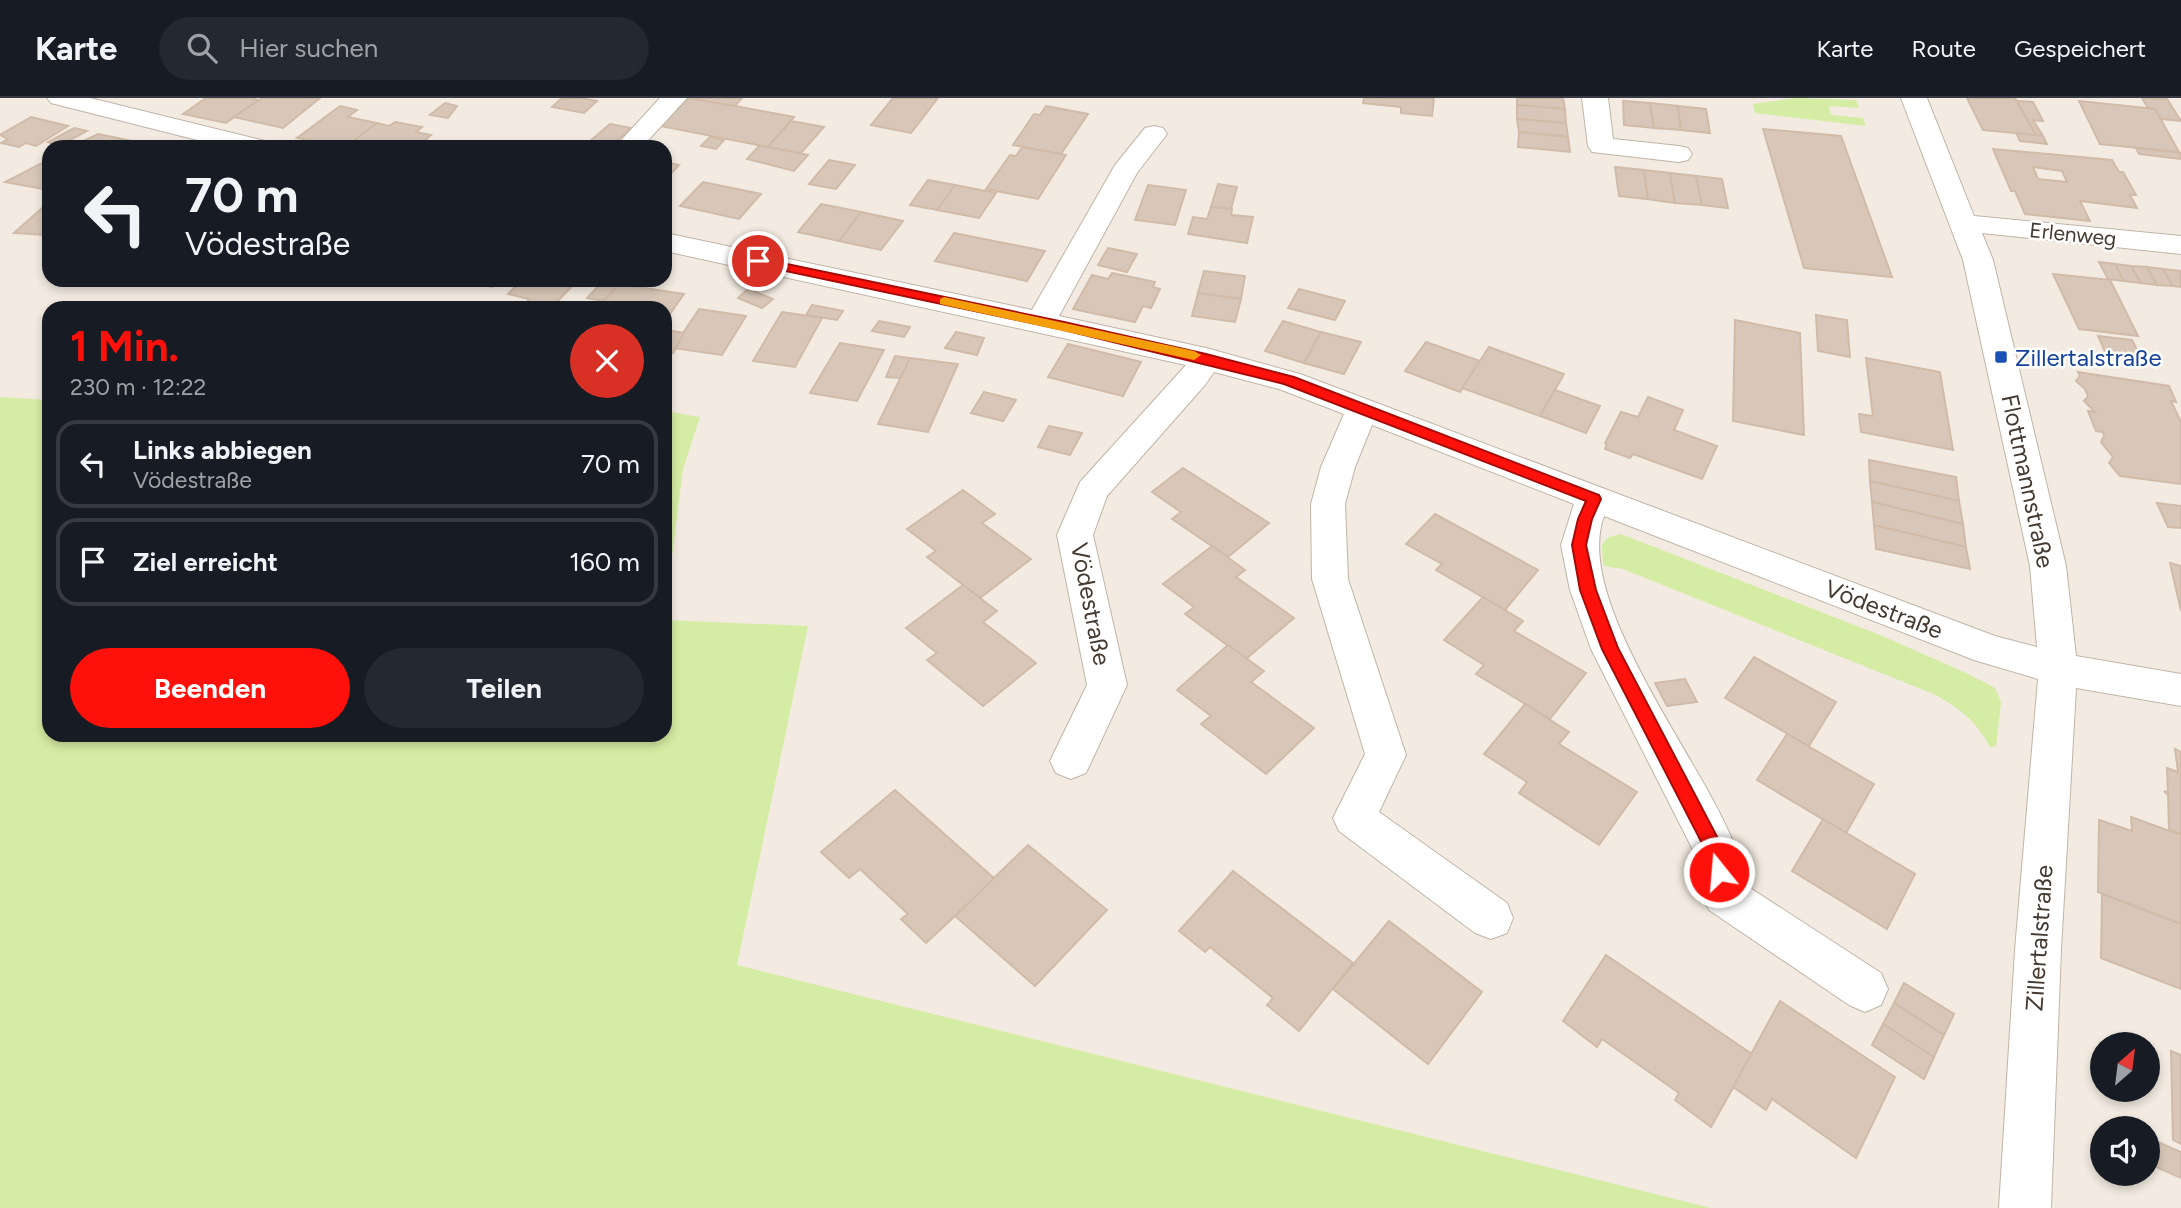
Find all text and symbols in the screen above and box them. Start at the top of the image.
search box [159,17,649,80]
text: Karte [35,29,117,68]
icon: search [183,29,221,67]
text: Hier suchen [239,32,378,64]
text: Karte [1817,34,1873,63]
text: Route [1911,34,1976,63]
text: Gespeichert [2014,34,2146,63]
text: 70 m [185,165,298,224]
icon: left [70,168,161,259]
street label: Erlenweg [2028,217,2118,251]
text: Vödestraße [185,225,350,263]
pin [728,231,788,291]
icon: arrive [739,242,777,280]
text: 1 Min. [70,321,179,372]
button: close [570,324,644,398]
place label: Zillertalstraße [2015,343,2162,372]
marker: Zillertalstraße [1993,349,2009,365]
text: 230 m · 12:22 [70,373,206,401]
street label: Flottmannstraße [1995,391,2061,571]
text: Links abbiegen [133,434,312,466]
icon: left [74,445,112,483]
text: 70 m [581,448,640,480]
text: Vödestraße [133,466,252,494]
street label: Vödestraße [1065,540,1117,668]
icon: arrive [74,543,112,581]
text: Ziel erreicht [133,546,278,578]
text: 160 m [569,546,640,578]
street label: Vödestraße [1821,573,1947,645]
button: Beenden [70,648,350,728]
button: Teilen [364,648,644,728]
position arrow [1682,835,1756,909]
street label: Zillertalstraße [2019,864,2059,1012]
north arrow [2090,1032,2160,1102]
map controls [2090,1032,2160,1186]
button: sound [2090,1116,2160,1186]

